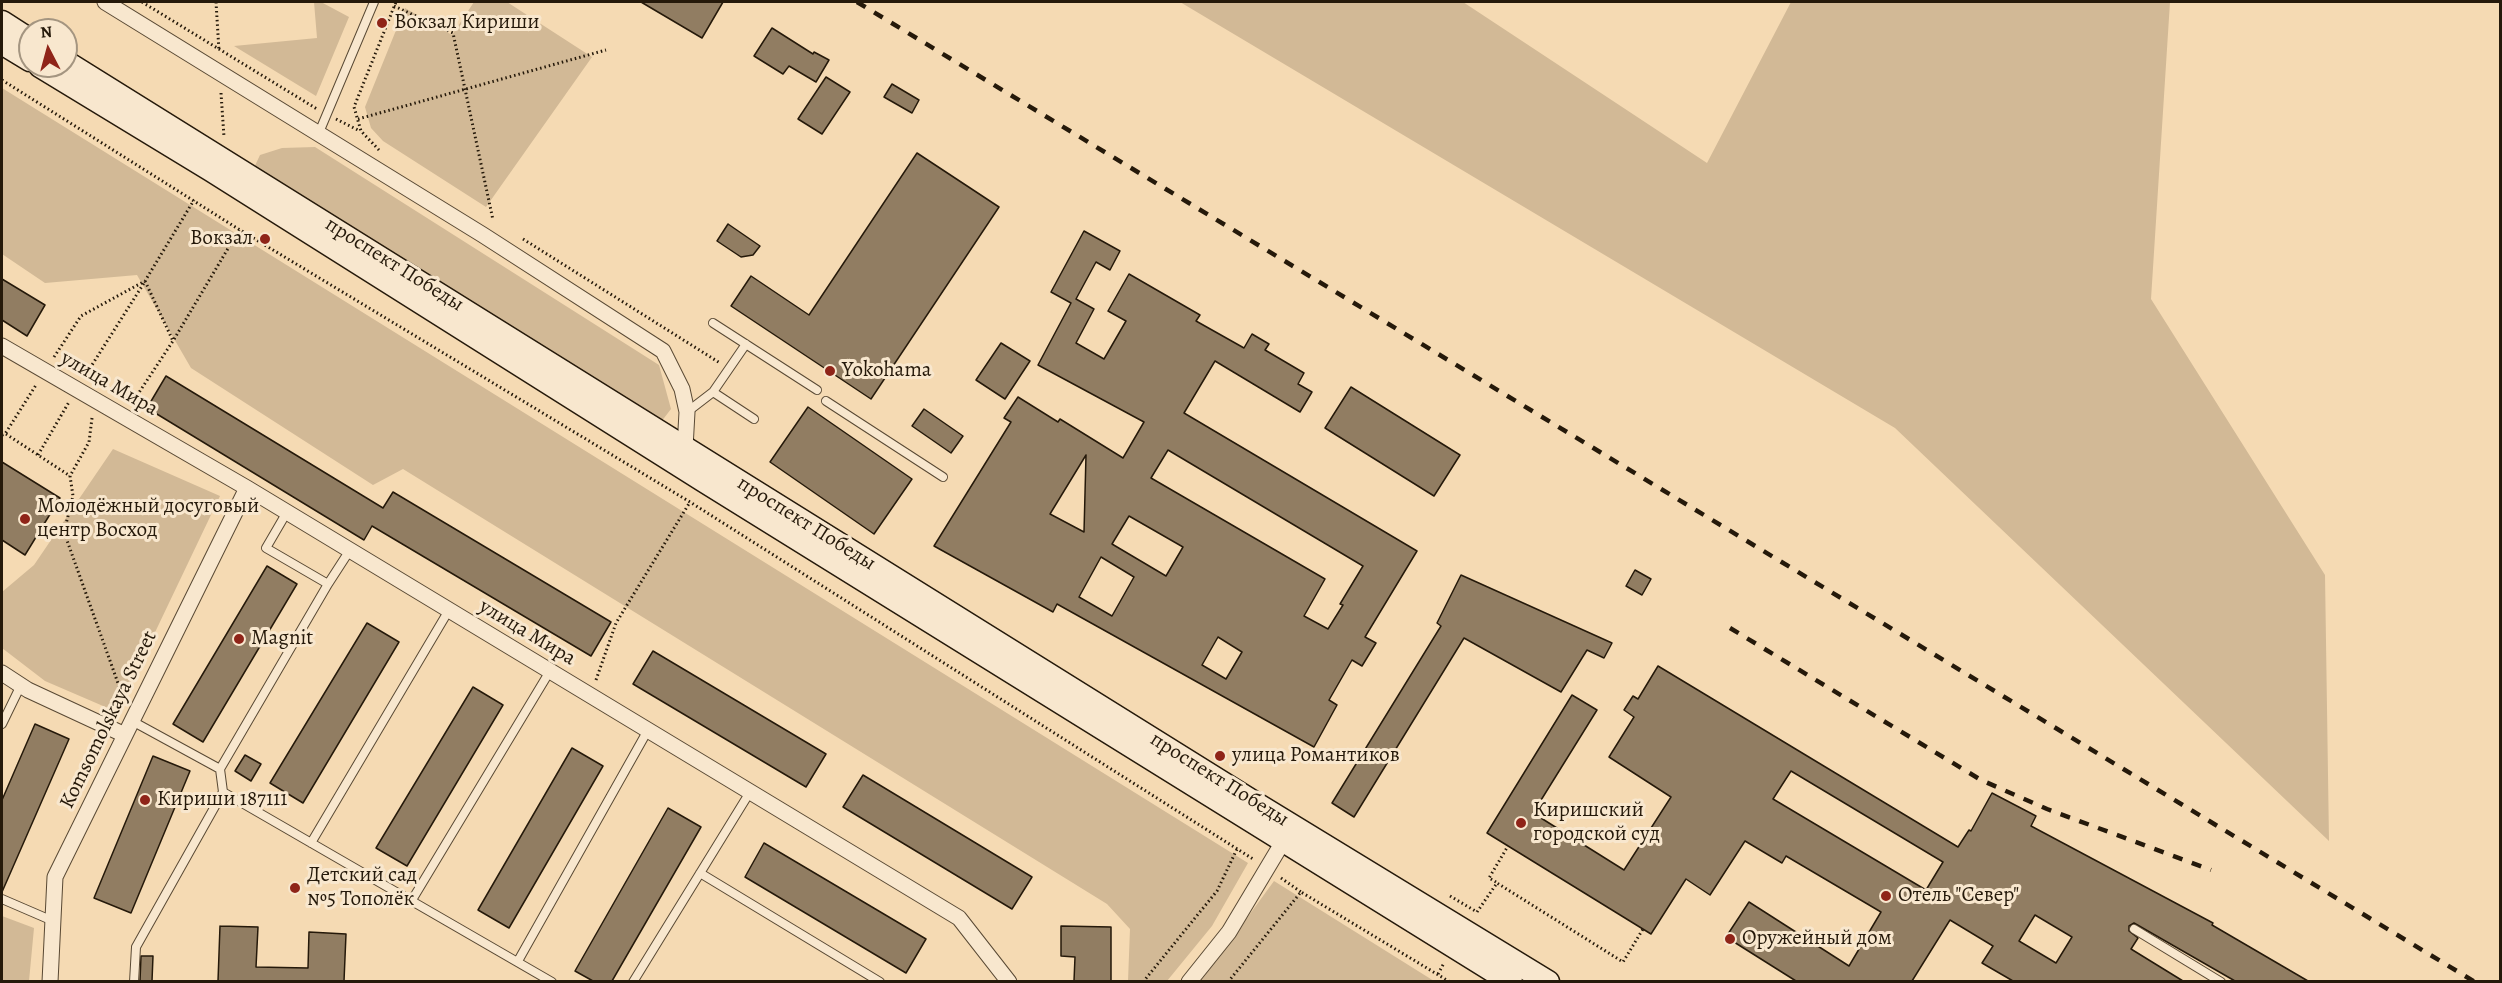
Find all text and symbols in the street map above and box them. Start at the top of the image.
place label: Вокзал Кириши [394,10,540,36]
marker: Вокзал Кириши [375,16,389,30]
north arrow [18,18,78,78]
text: N [39,21,53,44]
street label: проспект Победы [320,212,468,318]
place label: Вокзал [190,226,253,252]
marker: Вокзал [258,232,272,246]
street label: улица Мира [56,346,162,422]
place label: Yokohama [842,358,932,384]
marker: Yokohama [823,364,837,378]
street label: проспект Победы [732,471,880,577]
place label: Молодёжный досуговый центр Восход [37,494,259,544]
marker: Молодёжный досуговый центр Восход [18,512,32,526]
street label: улица Мира [474,594,580,672]
place label: Magnit [251,626,313,652]
street label: Komsomolskaya Street [55,627,163,813]
marker: Magnit [232,632,246,646]
street label: проспект Победы [1145,727,1293,833]
place label: улица Романтиков [1232,743,1400,769]
marker: улица Романтиков [1213,749,1227,763]
place label: Кириши 187111 [157,787,287,813]
marker: Кириши 187111 [138,793,152,807]
place label: Киришский городской суд [1533,798,1660,848]
marker: Киришский городской суд [1514,816,1528,830]
place label: Детский сад №5 Тополёк [307,863,417,913]
marker: Детский сад №5 Тополёк [288,881,302,895]
place label: Отель "Север" [1898,883,2019,909]
marker: Отель "Север" [1879,889,1893,903]
place label: Оружейный дом [1742,926,1892,952]
marker: Оружейный дом [1723,932,1737,946]

